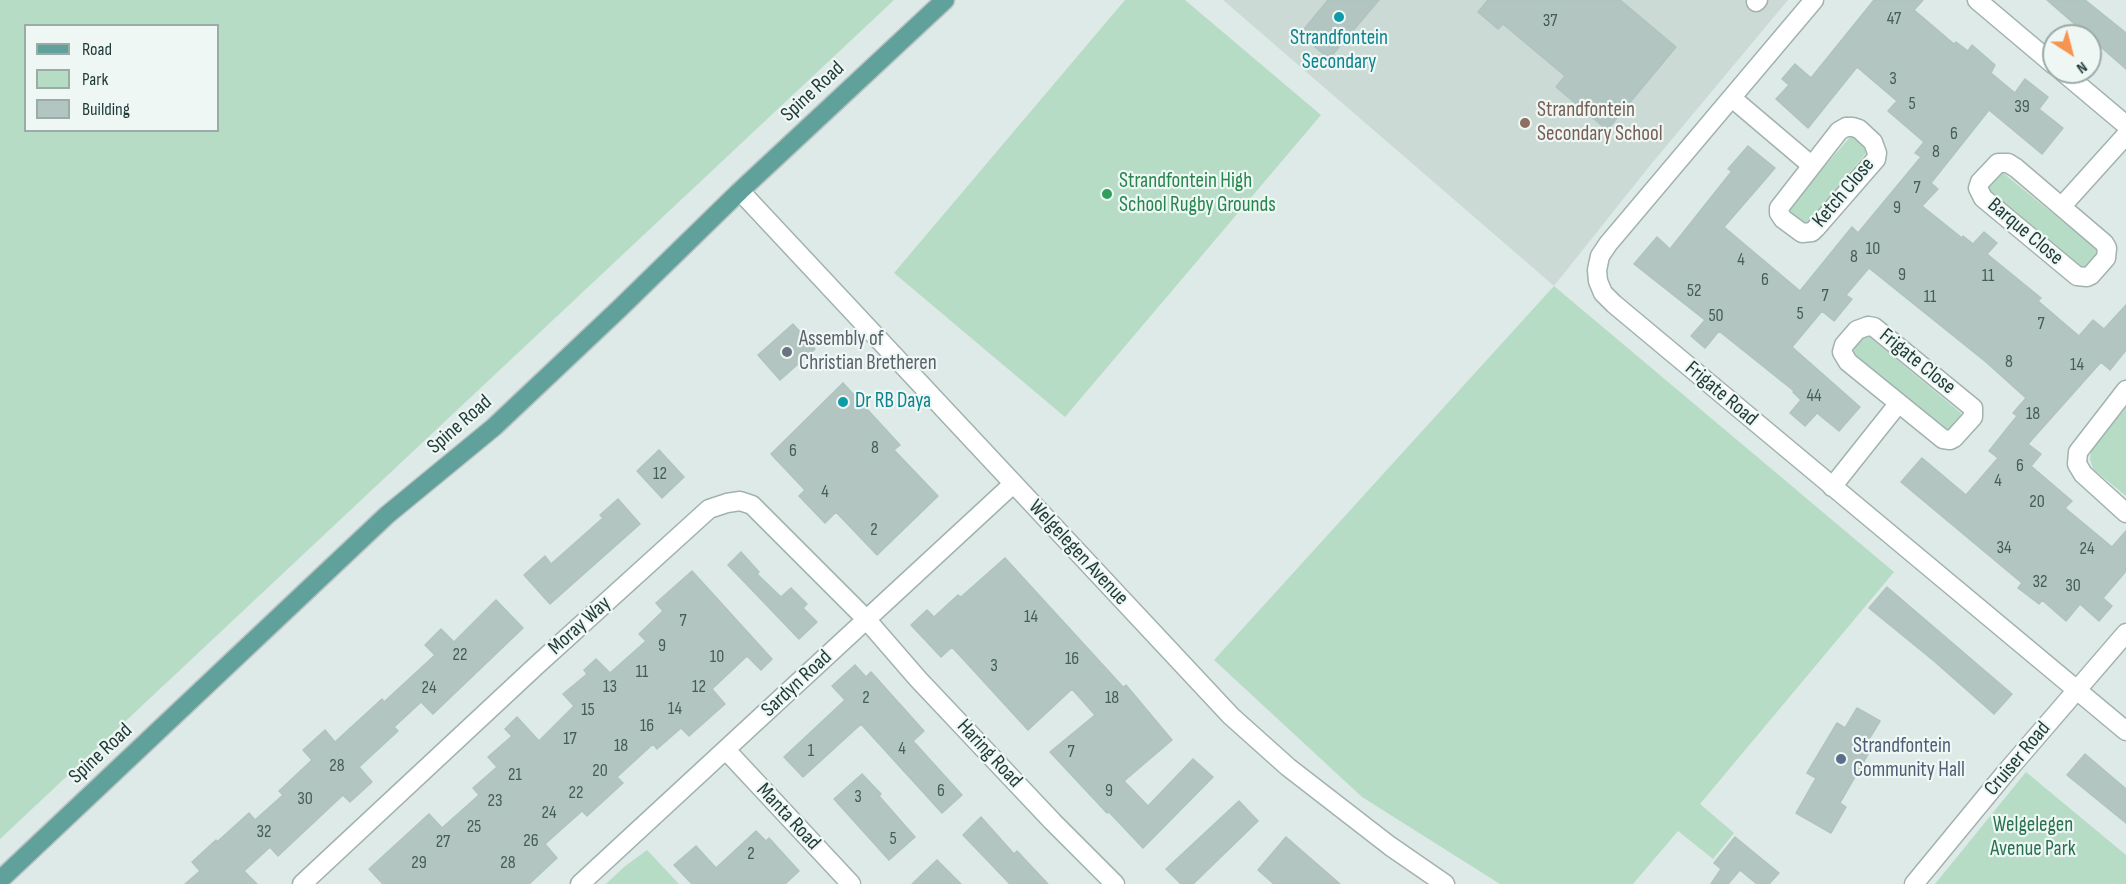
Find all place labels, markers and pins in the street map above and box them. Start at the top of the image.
marker: Strandfontein Secondary [1332,10,1346,24]
place label: Strandfontein Secondary [1290,26,1388,76]
place label: Strandfontein Secondary School [1537,98,1663,148]
marker: Strandfontein Secondary School [1518,116,1532,130]
place label: Strandfontein High School Rugby Grounds [1119,169,1276,219]
marker: Strandfontein High School Rugby Grounds [1100,187,1114,201]
place label: Assembly of Christian Bretheren [799,327,937,377]
marker: Assembly of Christian Bretheren [780,345,794,359]
place label: Dr RB Daya [855,389,931,415]
marker: Dr RB Daya [836,395,850,409]
place label: Strandfontein Community Hall [1853,734,1965,784]
marker: Strandfontein Community Hall [1834,752,1848,766]

